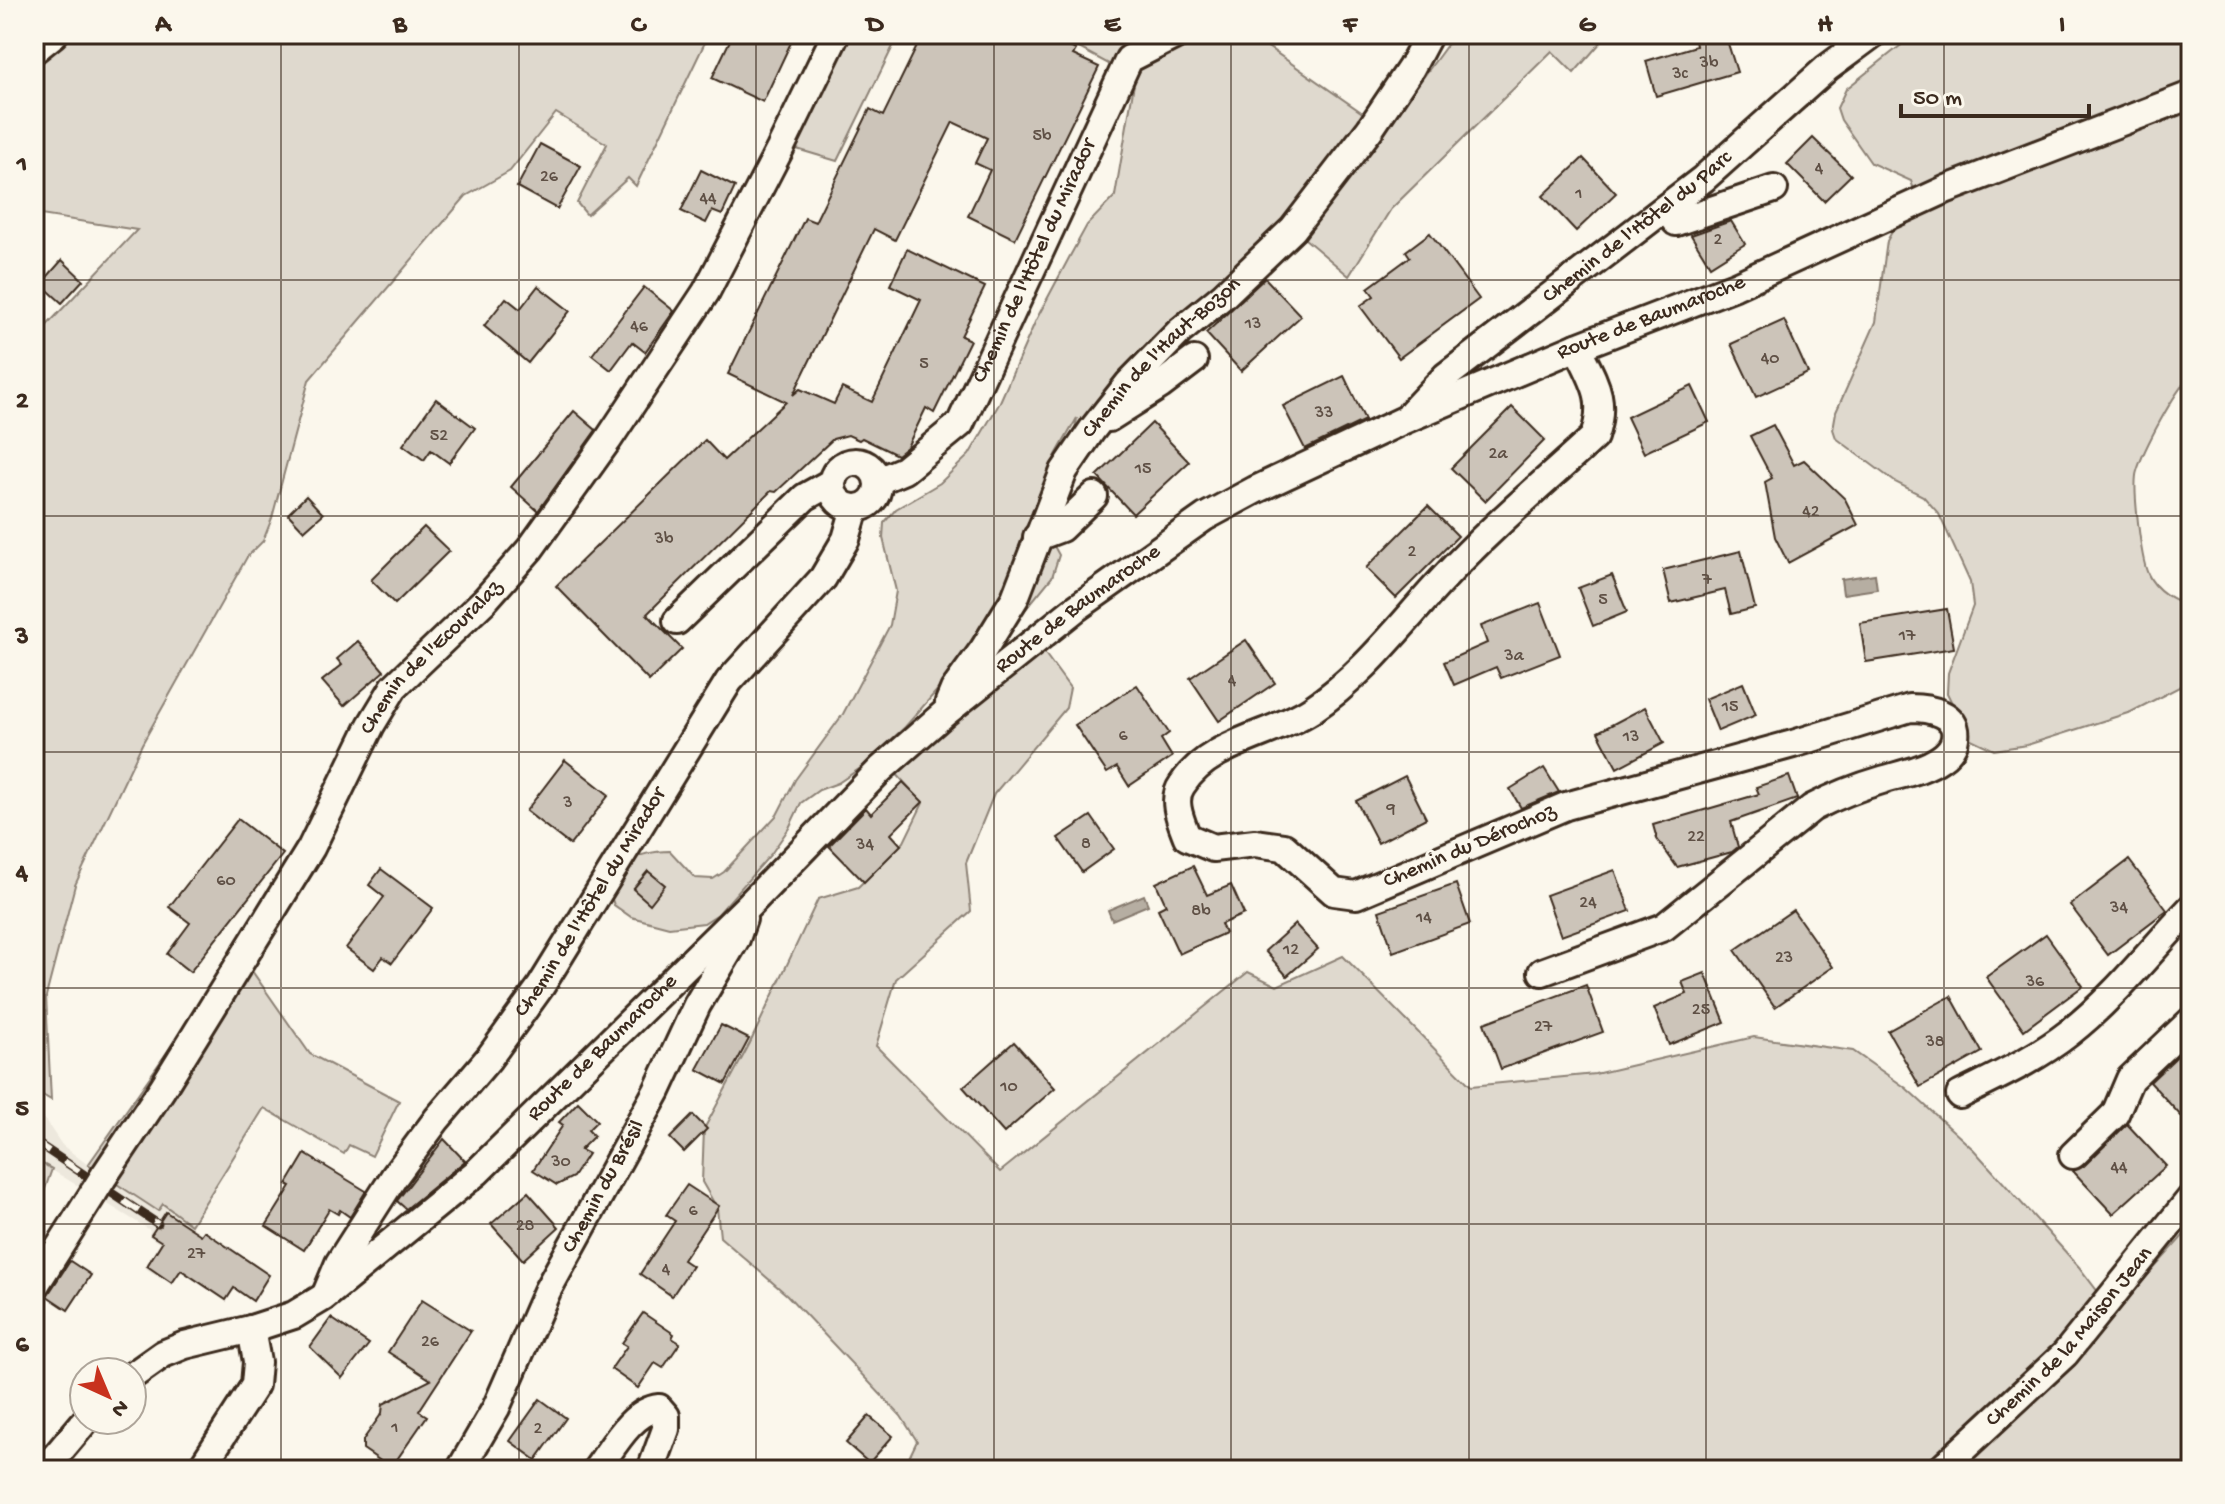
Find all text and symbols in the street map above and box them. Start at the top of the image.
text: A [154,11,172,42]
text: B [392,11,408,42]
text: C [631,11,648,42]
text: D [865,11,885,42]
text: E [1104,11,1122,42]
text: F [1342,11,1358,42]
text: G [1579,11,1597,42]
text: H [1818,11,1834,42]
text: I [2059,11,2065,42]
house number: 3b [1699,53,1719,74]
house number: 3c [1671,64,1689,85]
scale bar [1901,68,2089,118]
text: 50 m [1913,85,1962,114]
house number: 5b [1033,126,1052,147]
street label: Chemin de l'Hôtel du Mirador [968,133,1104,388]
street label: Chemin de l'Hôtel du Parc [1538,145,1739,310]
text: 1 [16,151,27,182]
house number: 4 [1815,159,1824,180]
house number: 26 [540,167,559,188]
house number: 1 [1574,184,1583,205]
house number: 44 [699,189,717,210]
house number: 2 [1714,230,1723,251]
street label: Route de Baumaroche [1553,270,1750,367]
street label: Chemin de l'Haut-Bozon [1077,272,1247,443]
house number: 13 [1244,314,1261,335]
house number: 46 [630,317,649,338]
house number: 40 [1761,349,1779,370]
house number: 5 [919,354,929,375]
text: 2 [16,387,29,418]
house number: 33 [1314,403,1333,424]
house number: 52 [430,426,448,447]
house number: 2a [1489,444,1508,465]
house number: 15 [1134,459,1151,480]
house number: 42 [1802,502,1820,523]
house number: 3b [654,529,674,550]
street label: Route de Baumaroche [991,539,1166,680]
house number: 2 [1408,542,1417,563]
house number: 7 [1701,570,1712,591]
street label: Chemin de l'Ecouralaz [355,574,510,739]
house number: 5 [1598,590,1608,611]
text: 3 [14,623,29,654]
house number: 17 [1898,626,1916,647]
house number: 3a [1503,646,1525,667]
house number: 4 [1228,671,1237,692]
house number: 15 [1721,697,1738,718]
house number: 6 [1118,726,1128,747]
house number: 13 [1622,727,1639,748]
street label: Chemin de l'Hôtel du Mirador [509,781,674,1023]
house number: 3 [562,793,573,814]
street label: Chemin du Dérochoz [1380,798,1561,895]
house number: 9 [1385,799,1396,820]
house number: 22 [1687,827,1705,848]
house number: 8 [1081,834,1091,855]
house number: 34 [855,835,874,856]
text: 4 [15,859,29,890]
house number: 60 [216,871,236,892]
house number: 24 [1579,893,1597,914]
house number: 34 [2109,898,2128,919]
house number: 8b [1191,901,1211,922]
house number: 14 [1415,908,1432,929]
house number: 12 [1282,940,1299,961]
house number: 23 [1775,948,1793,969]
street label: Route de Baumaroche [523,969,684,1128]
house number: 36 [2025,972,2045,993]
house number: 25 [1692,1000,1710,1021]
house number: 27 [1534,1017,1553,1038]
house number: 38 [1924,1032,1945,1053]
house number: 10 [999,1077,1018,1098]
text: 5 [15,1095,29,1126]
street label: Chemin du Brésil [557,1116,651,1258]
house number: 30 [550,1152,571,1173]
house number: 44 [2110,1158,2128,1179]
house number: 6 [688,1201,698,1222]
house number: 28 [516,1216,534,1237]
street label: Chemin de la Maison Jean [1981,1242,2159,1433]
house number: 27 [187,1244,206,1265]
house number: 4 [662,1260,671,1281]
text: 6 [15,1331,29,1362]
house number: 26 [421,1332,440,1353]
north arrow [68,1356,148,1436]
text: N [105,1393,133,1422]
house number: 1 [390,1418,399,1439]
house number: 2 [534,1419,543,1440]

